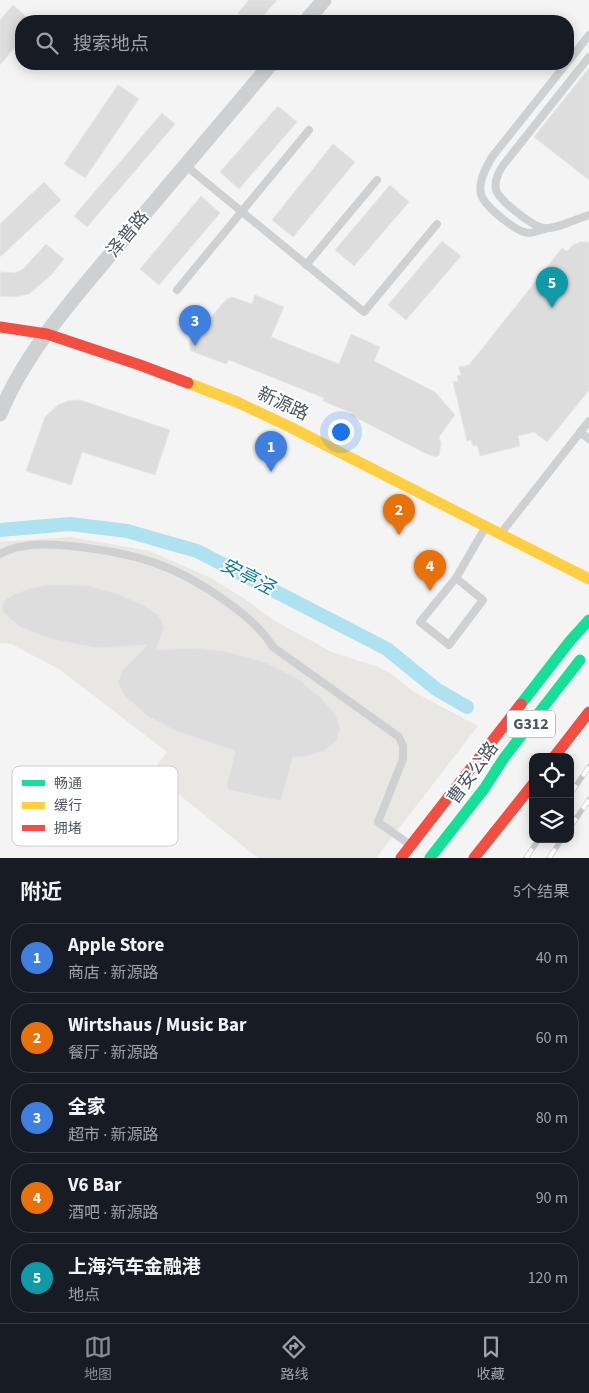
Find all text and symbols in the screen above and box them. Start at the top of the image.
search box [15,15,574,70]
icon: search [33,29,61,57]
text: 搜索地点 [73,31,149,58]
street label: 泽普路 [101,205,155,263]
pin: 5 [536,267,568,308]
pin: 3 [179,305,211,346]
street label: 新源路 [253,381,313,427]
your location [328,419,354,445]
pin: 1 [255,431,287,472]
pin: 2 [383,494,415,535]
pin: 4 [414,550,446,591]
water label: 安亭泾 [215,552,280,603]
road number: G312 [507,711,555,738]
street label: 曹安公路 [442,737,504,809]
map controls [529,753,574,843]
button: locate [529,753,574,798]
legend [12,766,178,846]
text: 畅通 [54,774,82,794]
text: 缓行 [54,796,82,816]
button: layers [529,798,574,843]
text: 拥堵 [54,819,82,839]
text: 附近 [20,877,62,907]
text: 5个结果 [513,881,569,903]
text: Apple Store [68,932,164,959]
text: 1 [33,947,41,969]
text: 40 m [536,947,568,969]
text: 商店 · 新源路 [68,962,158,984]
text: Wirtshaus / Music Bar [68,1012,247,1039]
text: 2 [33,1027,41,1049]
text: 60 m [536,1027,568,1049]
text: 餐厅 · 新源路 [68,1042,158,1064]
text: 全家 [68,1094,106,1121]
text: 3 [33,1107,41,1129]
text: 80 m [536,1107,568,1129]
text: 超市 · 新源路 [68,1124,158,1146]
text: V6 Bar [68,1172,121,1199]
text: 4 [33,1187,41,1209]
text: 90 m [536,1187,568,1209]
text: 酒吧 · 新源路 [68,1202,158,1224]
text: 上海汽车金融港 [68,1254,201,1281]
text: 5 [33,1267,41,1289]
text: 120 m [528,1267,568,1289]
text: 地点 [68,1284,100,1306]
tab: 地图 [84,1333,112,1385]
tab: 路线 [280,1333,308,1385]
tab: 收藏 [477,1333,505,1385]

